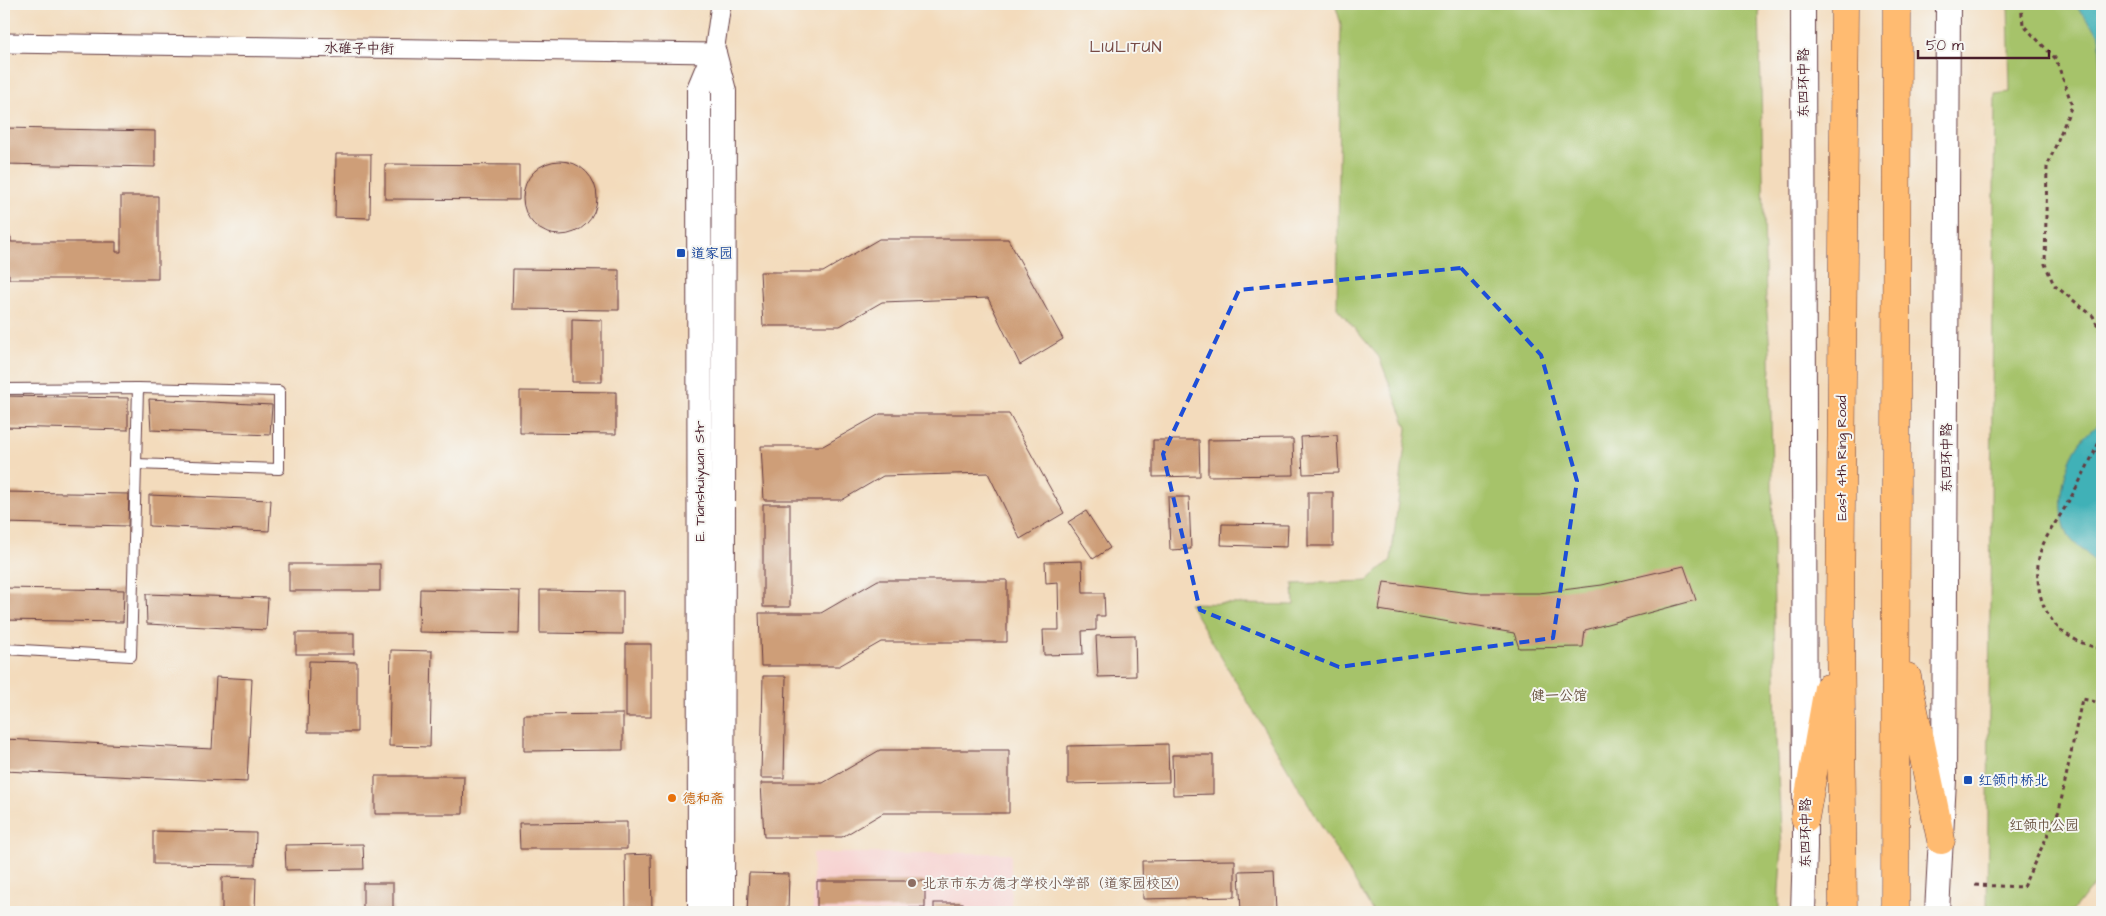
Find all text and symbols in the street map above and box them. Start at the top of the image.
scale bar [1918,28,2050,60]
text: 50 m [1926,35,1964,56]
district label: LIULITUN [1090,36,1162,58]
street label: 水碓子中街 [324,38,394,60]
street label: 东四环中路 [1794,48,1814,118]
place label: 道家园 [691,244,733,264]
marker: 道家园 [675,247,687,259]
street label: East 4th Ring Road [1832,395,1852,521]
street label: E. Tianshuiyuan Str [690,420,710,541]
street label: 东四环中路 [1937,423,1957,493]
park label: 健一公馆 [1531,686,1587,706]
place label: 红领巾桥北 [1978,771,2048,791]
marker: 红领巾桥北 [1962,774,1974,786]
place label: 德和斋 [682,789,724,809]
marker: 德和斋 [666,792,678,804]
street label: 东四环中路 [1796,798,1816,868]
park label: 红领巾公园 [2009,816,2079,836]
place label: 北京市东方德才学校小学部（道家园校区） [922,874,1188,894]
marker: 北京市东方德才学校小学部（道家园校区） [906,877,918,889]

